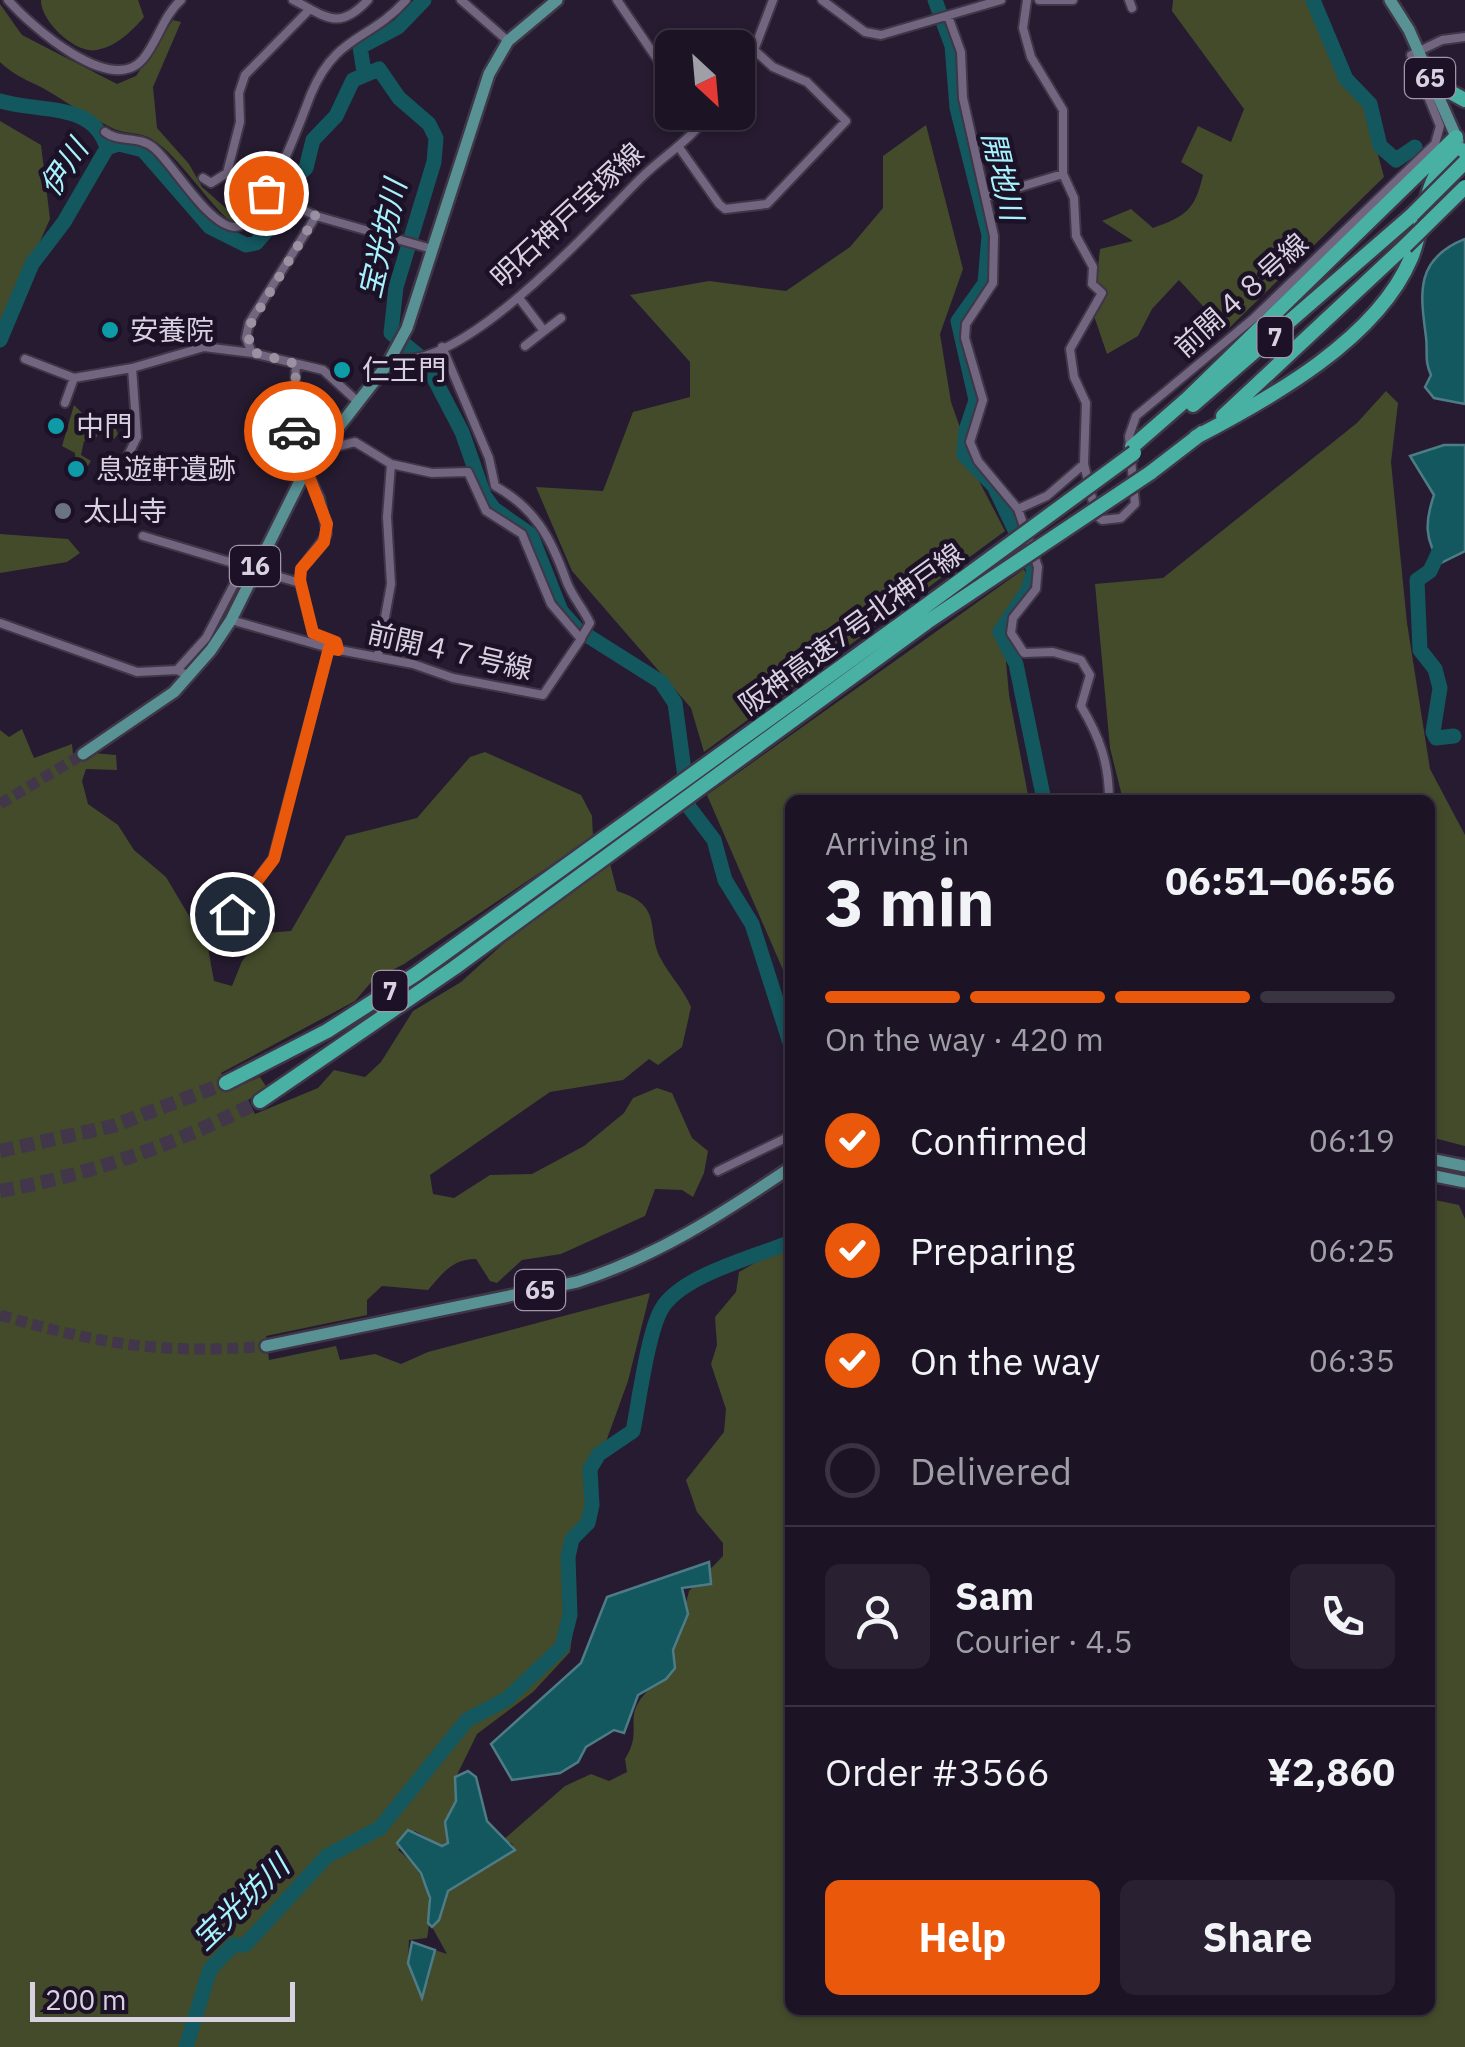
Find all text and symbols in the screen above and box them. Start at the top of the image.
north arrow [655,30,755,130]
map controls [655,30,755,130]
road number: 65 [1405,58,1455,98]
water label: 開地川 [974,127,1033,227]
water label: 伊川 [30,129,97,203]
street label: 明石神戸宝塚線 [482,134,651,295]
pin [224,151,309,236]
icon: bag [239,166,294,221]
water label: 宝光坊川 [349,173,415,302]
street label: 前開４８号線 [1166,225,1315,365]
place label: 安養院 [130,311,214,348]
road number: 7 [1258,317,1292,357]
marker: 安養院 [99,319,121,341]
place label: 仁王門 [362,351,446,388]
marker: 仁王門 [331,359,353,381]
courier [244,381,344,481]
icon: car [267,404,322,459]
place label: 中門 [76,407,132,444]
marker: 中門 [45,415,67,437]
place label: 息遊軒遺跡 [96,450,236,487]
marker: 息遊軒遺跡 [65,458,87,480]
place label: 太山寺 [83,492,167,529]
marker: 太山寺 [52,500,74,522]
street label: 阪神高速7号北神戸線 [731,535,970,723]
road number: 16 [230,546,280,586]
street label: 前開４７号線 [364,614,536,687]
text: Arriving in [825,822,970,864]
text: 06:51–06:56 [1165,856,1395,905]
text: 3 min [825,859,995,944]
pin [190,872,275,957]
icon: home [205,887,260,942]
road number: 7 [372,971,408,1011]
text: On the way · 420 m [825,1018,1104,1060]
icon: check [825,1113,880,1168]
text: Confirmed [910,1116,1088,1165]
text: 06:19 [1309,1119,1395,1161]
icon: check [825,1223,880,1278]
text: Preparing [910,1226,1075,1275]
text: 06:25 [1309,1229,1395,1271]
road number: 65 [515,1270,565,1310]
icon: check [825,1333,880,1388]
text: On the way [910,1336,1100,1385]
text: 06:35 [1309,1339,1395,1381]
text: Delivered [910,1446,1072,1495]
button: person [825,1564,930,1669]
button: phone [1290,1564,1395,1669]
text: Sam [955,1571,1034,1620]
text: Courier · 4.5 [955,1620,1133,1662]
text: Order #3566 [825,1747,1050,1796]
text: ¥2,860 [1267,1747,1395,1796]
water label: 宝光坊川 [183,1844,299,1958]
button: Help [825,1880,1100,1995]
button: Share [1120,1880,1395,1995]
scale bar [30,1977,295,2022]
text: 200 m [45,1981,126,2018]

